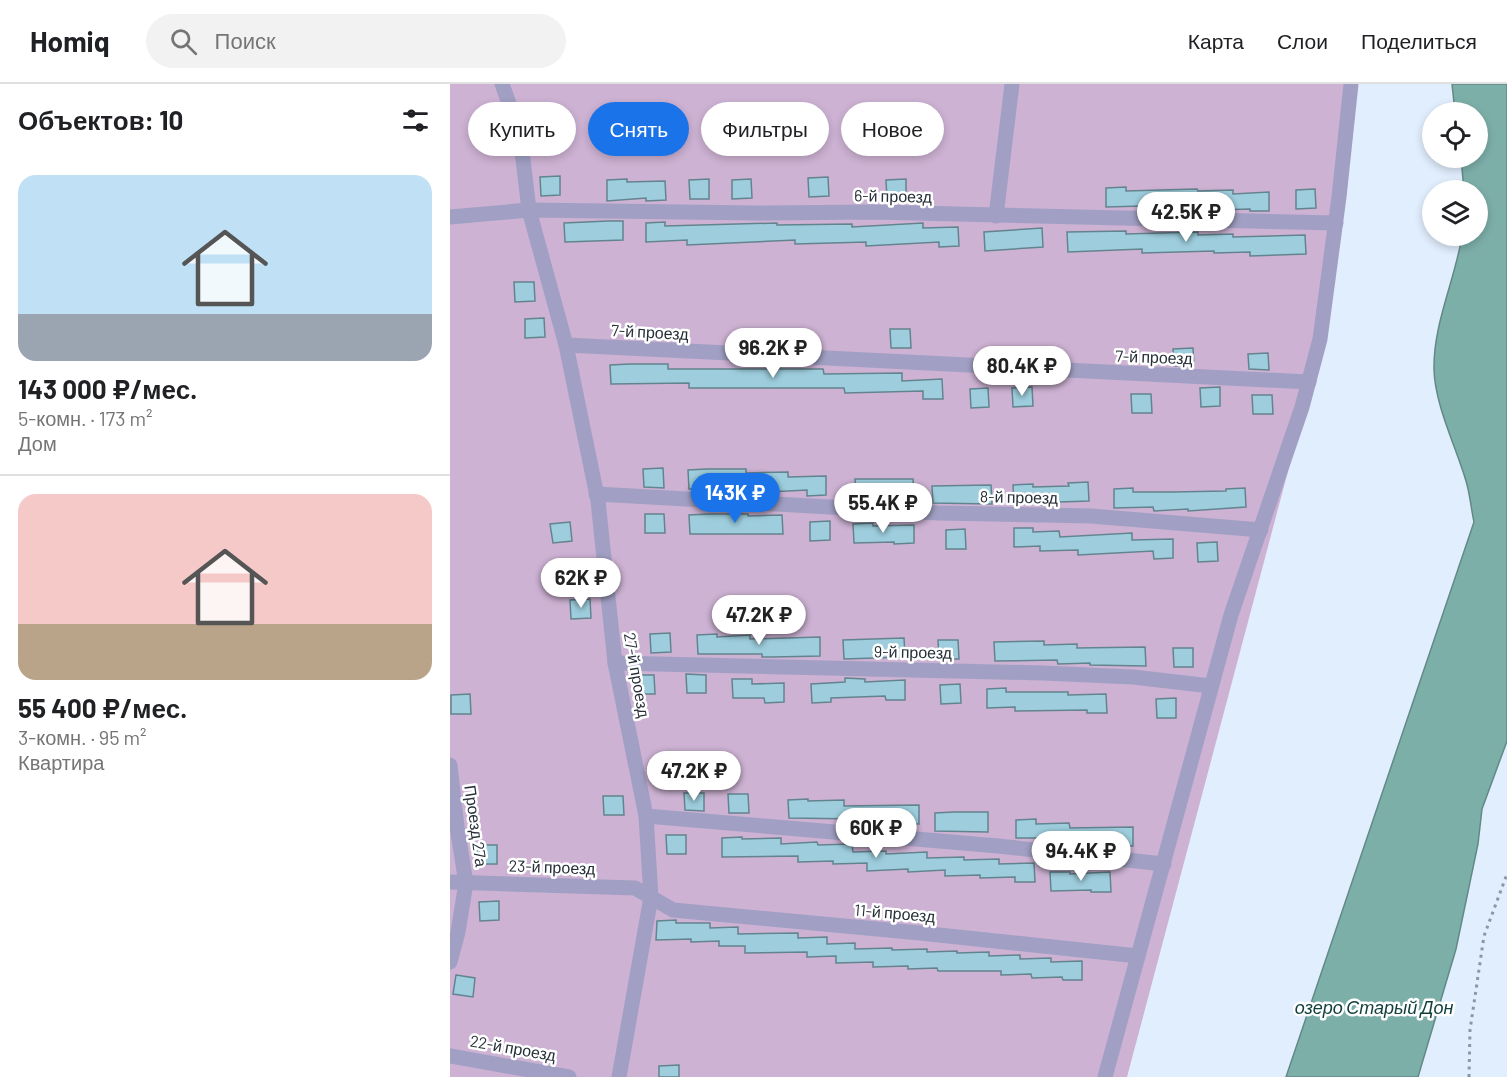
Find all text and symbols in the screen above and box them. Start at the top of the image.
search box [146,14,566,68]
text: Homiq [30,24,110,58]
icon: search [167,25,200,58]
text: Поиск [215,27,276,53]
text: Карта [1188,28,1244,53]
text: Слои [1277,28,1328,53]
text: Поделиться [1361,28,1477,53]
chip: Купить [468,102,576,156]
chip: Снять [588,102,689,156]
chip: Фильтры [701,102,829,156]
chip: Новое [841,102,944,156]
map controls [1422,102,1488,246]
button: locate [1422,102,1488,168]
text: Объектов: 10 [18,104,183,135]
icon: filters [399,104,432,137]
button: layers [1422,180,1488,246]
street label: 6-й проезд [854,185,933,206]
pin: 42.5K ₽ [1131,192,1241,243]
text: 42.5K ₽ [1151,199,1221,223]
icon: home [171,214,279,322]
street label: 7-й проезд [611,320,690,343]
pin: 96.2K ₽ [718,328,828,379]
text: 96.2K ₽ [739,335,807,359]
pin: 80.4K ₽ [967,346,1077,397]
street label: 7-й проезд [1115,346,1194,367]
text: 80.4K ₽ [987,353,1057,377]
text: 143 000 ₽/мес. [18,373,197,404]
text: 5-комн. · 173 m² [18,406,153,430]
text: Дом [18,431,57,455]
pin: 143K ₽ [686,473,784,524]
text: 143K ₽ [705,480,765,504]
pin: 55.4K ₽ [828,483,938,534]
street label: 8-й проезд [980,486,1059,507]
text: 55.4K ₽ [848,490,918,514]
icon: home [171,533,279,641]
pin: 62K ₽ [539,558,623,609]
text: 62K ₽ [555,565,607,589]
pin: 47.2K ₽ [704,595,814,646]
text: 47.2K ₽ [726,602,792,626]
street label: 27-й проезд [621,631,654,720]
street label: 9-й проезд [874,641,953,662]
text: 55 400 ₽/мес. [18,692,187,723]
text: 3-комн. · 95 m² [18,725,147,749]
text: Квартира [18,750,104,774]
pin: 47.2K ₽ [639,751,749,802]
text: 47.2K ₽ [661,758,727,782]
street label: Проезд 27а [461,784,492,868]
pin: 60K ₽ [834,808,918,859]
text: 60K ₽ [850,815,902,839]
pin: 94.4K ₽ [1026,831,1136,882]
text: 94.4K ₽ [1046,838,1116,862]
street label: 23-й проезд [508,855,596,878]
street label: 11-й проезд [854,900,937,926]
water label: озеро Старый Дон [1295,996,1453,1018]
street label: 22-й проезд [469,1031,558,1065]

